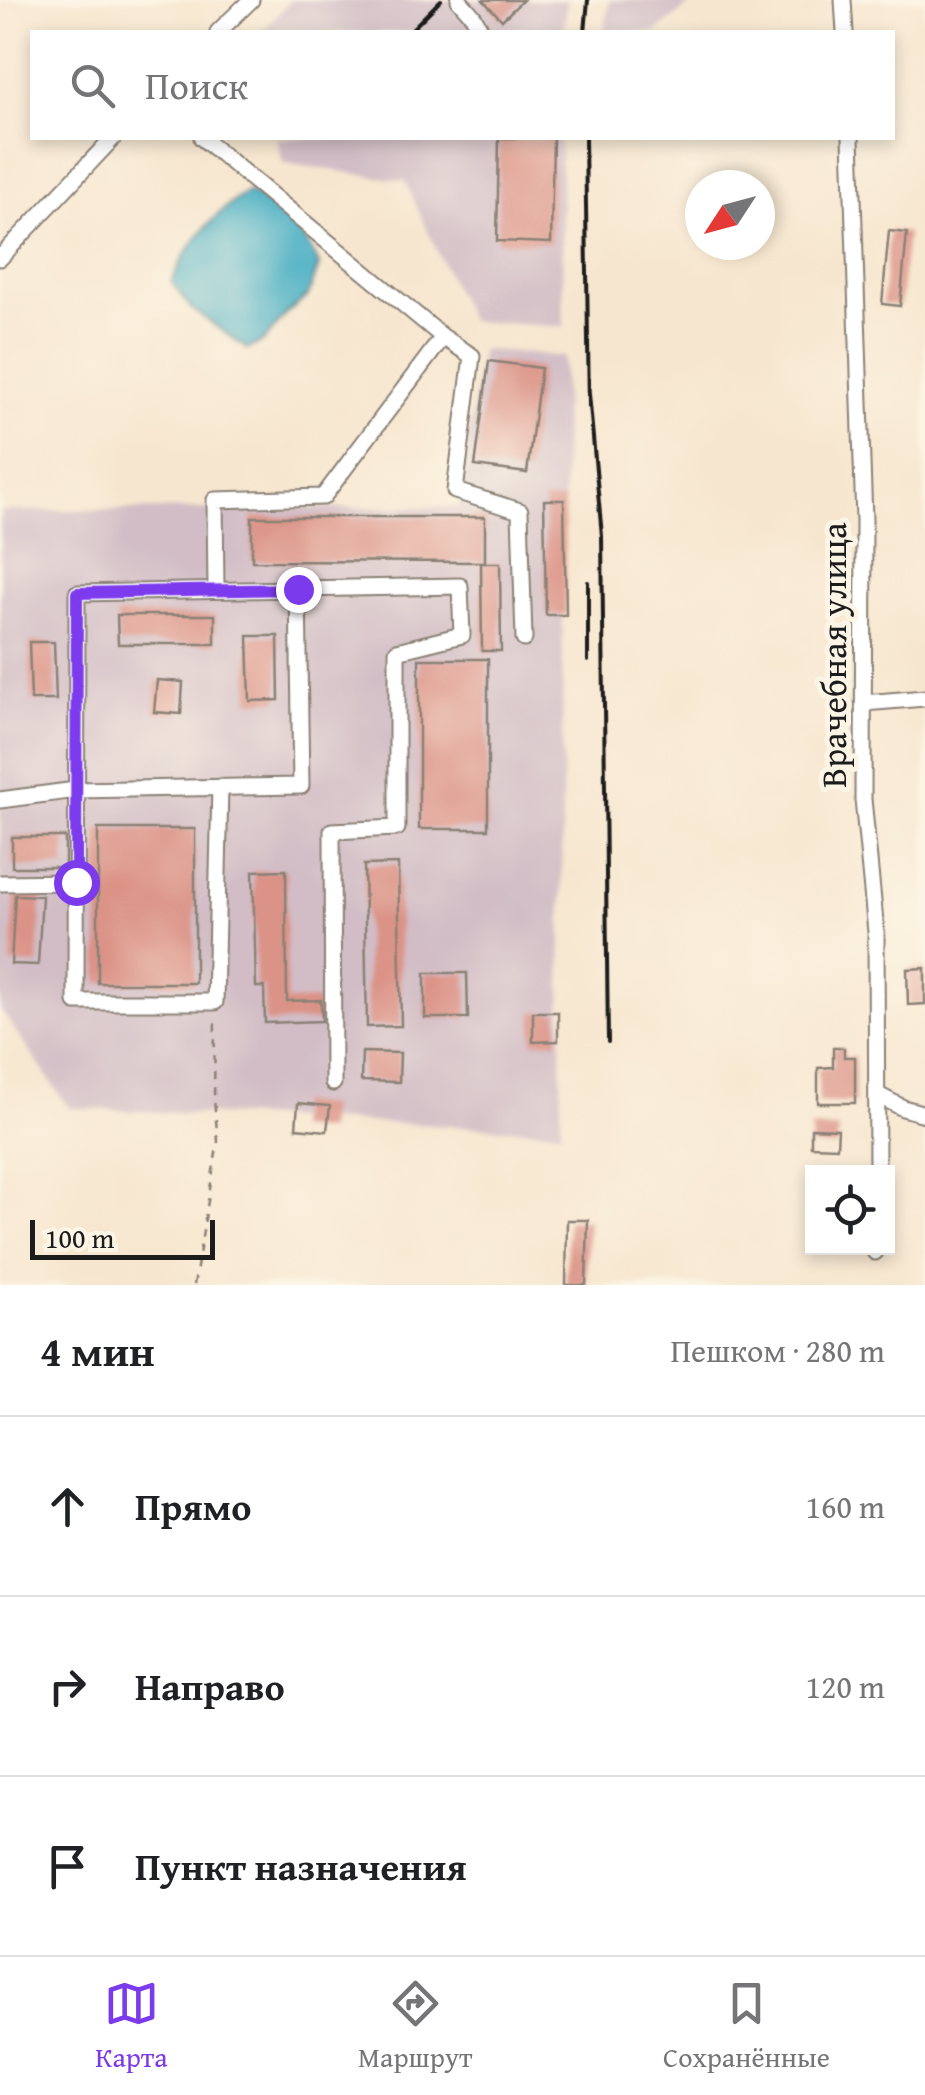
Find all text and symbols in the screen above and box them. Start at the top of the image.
search box [30,30,895,140]
text: Поиск [145,57,248,113]
icon: search [65,58,120,113]
north arrow [685,170,775,260]
street label: Врачебная улица [808,522,859,788]
route end [276,567,322,613]
route start [54,860,100,906]
map controls [805,1165,895,1255]
button: locate [805,1165,895,1255]
scale bar [30,1215,215,1260]
text: 100 m [45,1217,114,1258]
text: 4 мин [40,1320,155,1381]
text: Пешком · 280 m [670,1327,885,1374]
text: Прямо [135,1478,251,1534]
icon: ahead [40,1479,95,1534]
text: 160 m [806,1483,885,1530]
text: Направо [135,1658,285,1714]
icon: right [40,1659,95,1714]
text: 120 m [806,1663,885,1710]
text: Пункт назначения [135,1838,467,1894]
icon: arrive [40,1839,95,1894]
tab: Карта [95,1976,168,2077]
tab: Маршрут [358,1976,473,2077]
tab: Сохранённые [663,1976,830,2077]

